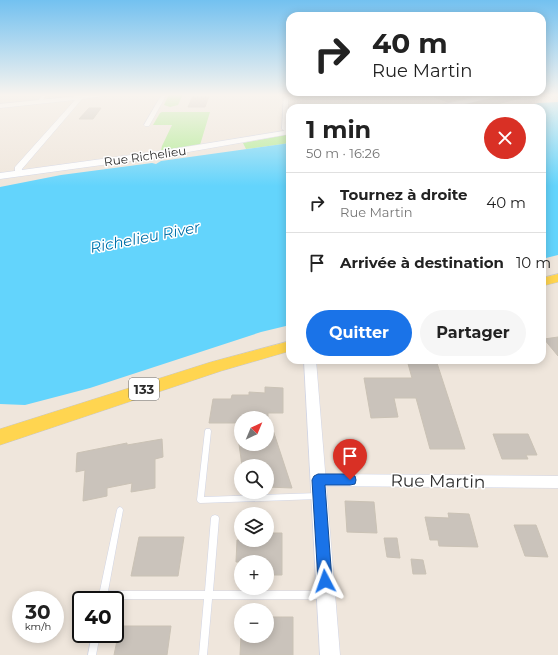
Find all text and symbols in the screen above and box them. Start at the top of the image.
text: 40 m [372,26,448,60]
icon: right [306,28,358,80]
text: Rue Martin [372,60,472,82]
text: 1 min [306,115,371,144]
button: close [484,117,526,159]
street label: Rue Richelieu [103,143,187,169]
text: 50 m · 16:26 [306,145,380,161]
text: Tournez à droite [340,185,468,204]
icon: right [306,192,328,214]
text: 40 m [486,193,526,212]
text: Rue Martin [340,204,412,220]
water label: Richelieu River [88,217,202,257]
icon: arrive [306,252,328,274]
text: Arrivée à destination [340,253,504,272]
text: 10 m [516,253,551,272]
button: Quitter [306,310,412,356]
button: Partager [420,310,526,356]
road number: 133 [129,378,159,400]
north arrow [234,411,274,451]
map controls [234,411,274,643]
pin [333,439,367,480]
icon: arrive [339,445,361,467]
button: search [234,459,274,499]
street label: Rue Martin [390,470,486,492]
button: layers [234,507,274,547]
button: + [234,555,274,595]
position arrow [304,560,346,602]
speed limit sign: 40 [72,591,124,643]
text: 30 [25,600,51,624]
button: − [234,603,274,643]
text: km/h [25,620,51,633]

